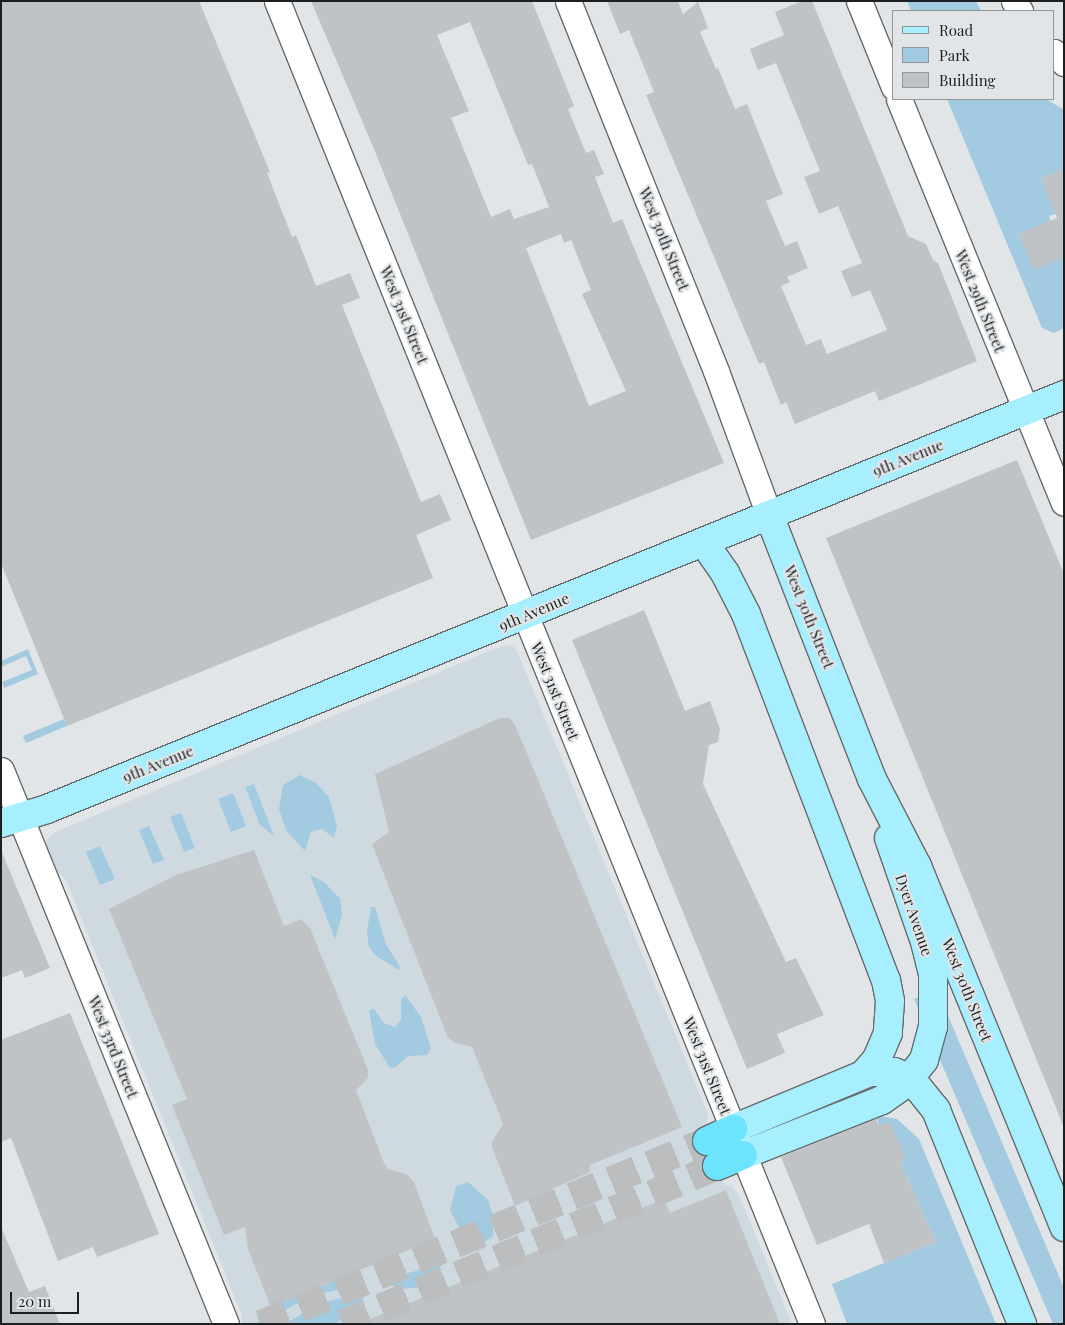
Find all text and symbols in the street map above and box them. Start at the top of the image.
legend [892,10,1055,100]
text: Road [939,20,973,40]
text: Park [939,45,970,65]
text: Building [939,70,995,90]
street label: West 30th Street [635,185,693,293]
street label: West 29th Street [951,247,1009,355]
street label: West 31st Street [376,263,432,367]
street label: 9th Avenue [870,436,946,480]
street label: West 30th Street [780,563,838,671]
street label: 9th Avenue [496,589,572,635]
street label: West 31st Street [527,639,583,743]
street label: 9th Avenue [120,742,196,786]
street label: Dyer Avenue [892,872,936,958]
street label: West 30th Street [938,936,996,1044]
street label: West 33rd Street [84,993,142,1101]
street label: West 31st Street [679,1014,735,1118]
scale bar [12,1282,81,1314]
text: 20 m [18,1291,51,1311]

